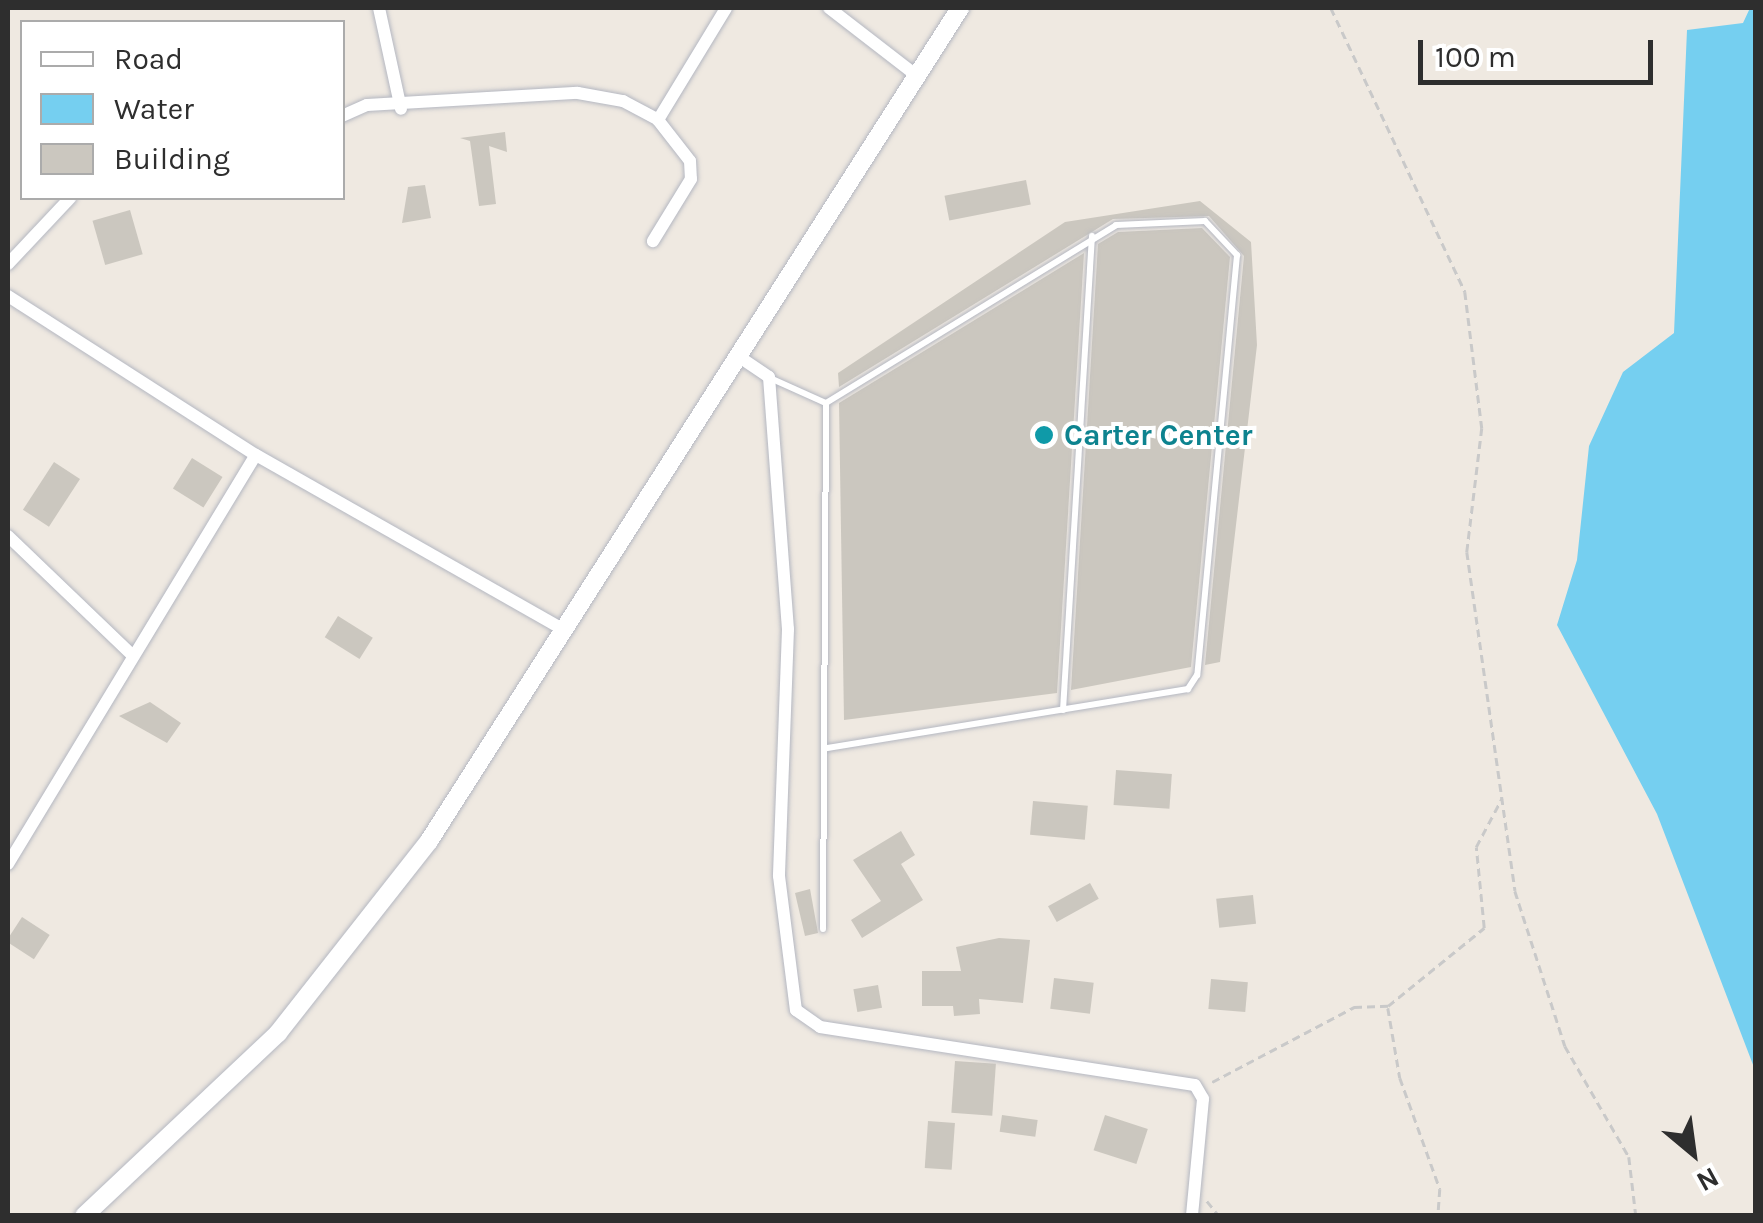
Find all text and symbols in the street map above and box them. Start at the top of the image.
legend [20,20,345,200]
scale bar [1423,20,1658,82]
text: 100 m [1435,39,1516,75]
text: Road [114,41,183,77]
text: Water [114,91,194,127]
text: Building [114,141,230,177]
place label: Carter Center [1064,417,1253,453]
marker: Carter Center [1033,424,1055,446]
north arrow [1643,1103,1743,1203]
text: N [1691,1160,1725,1199]

